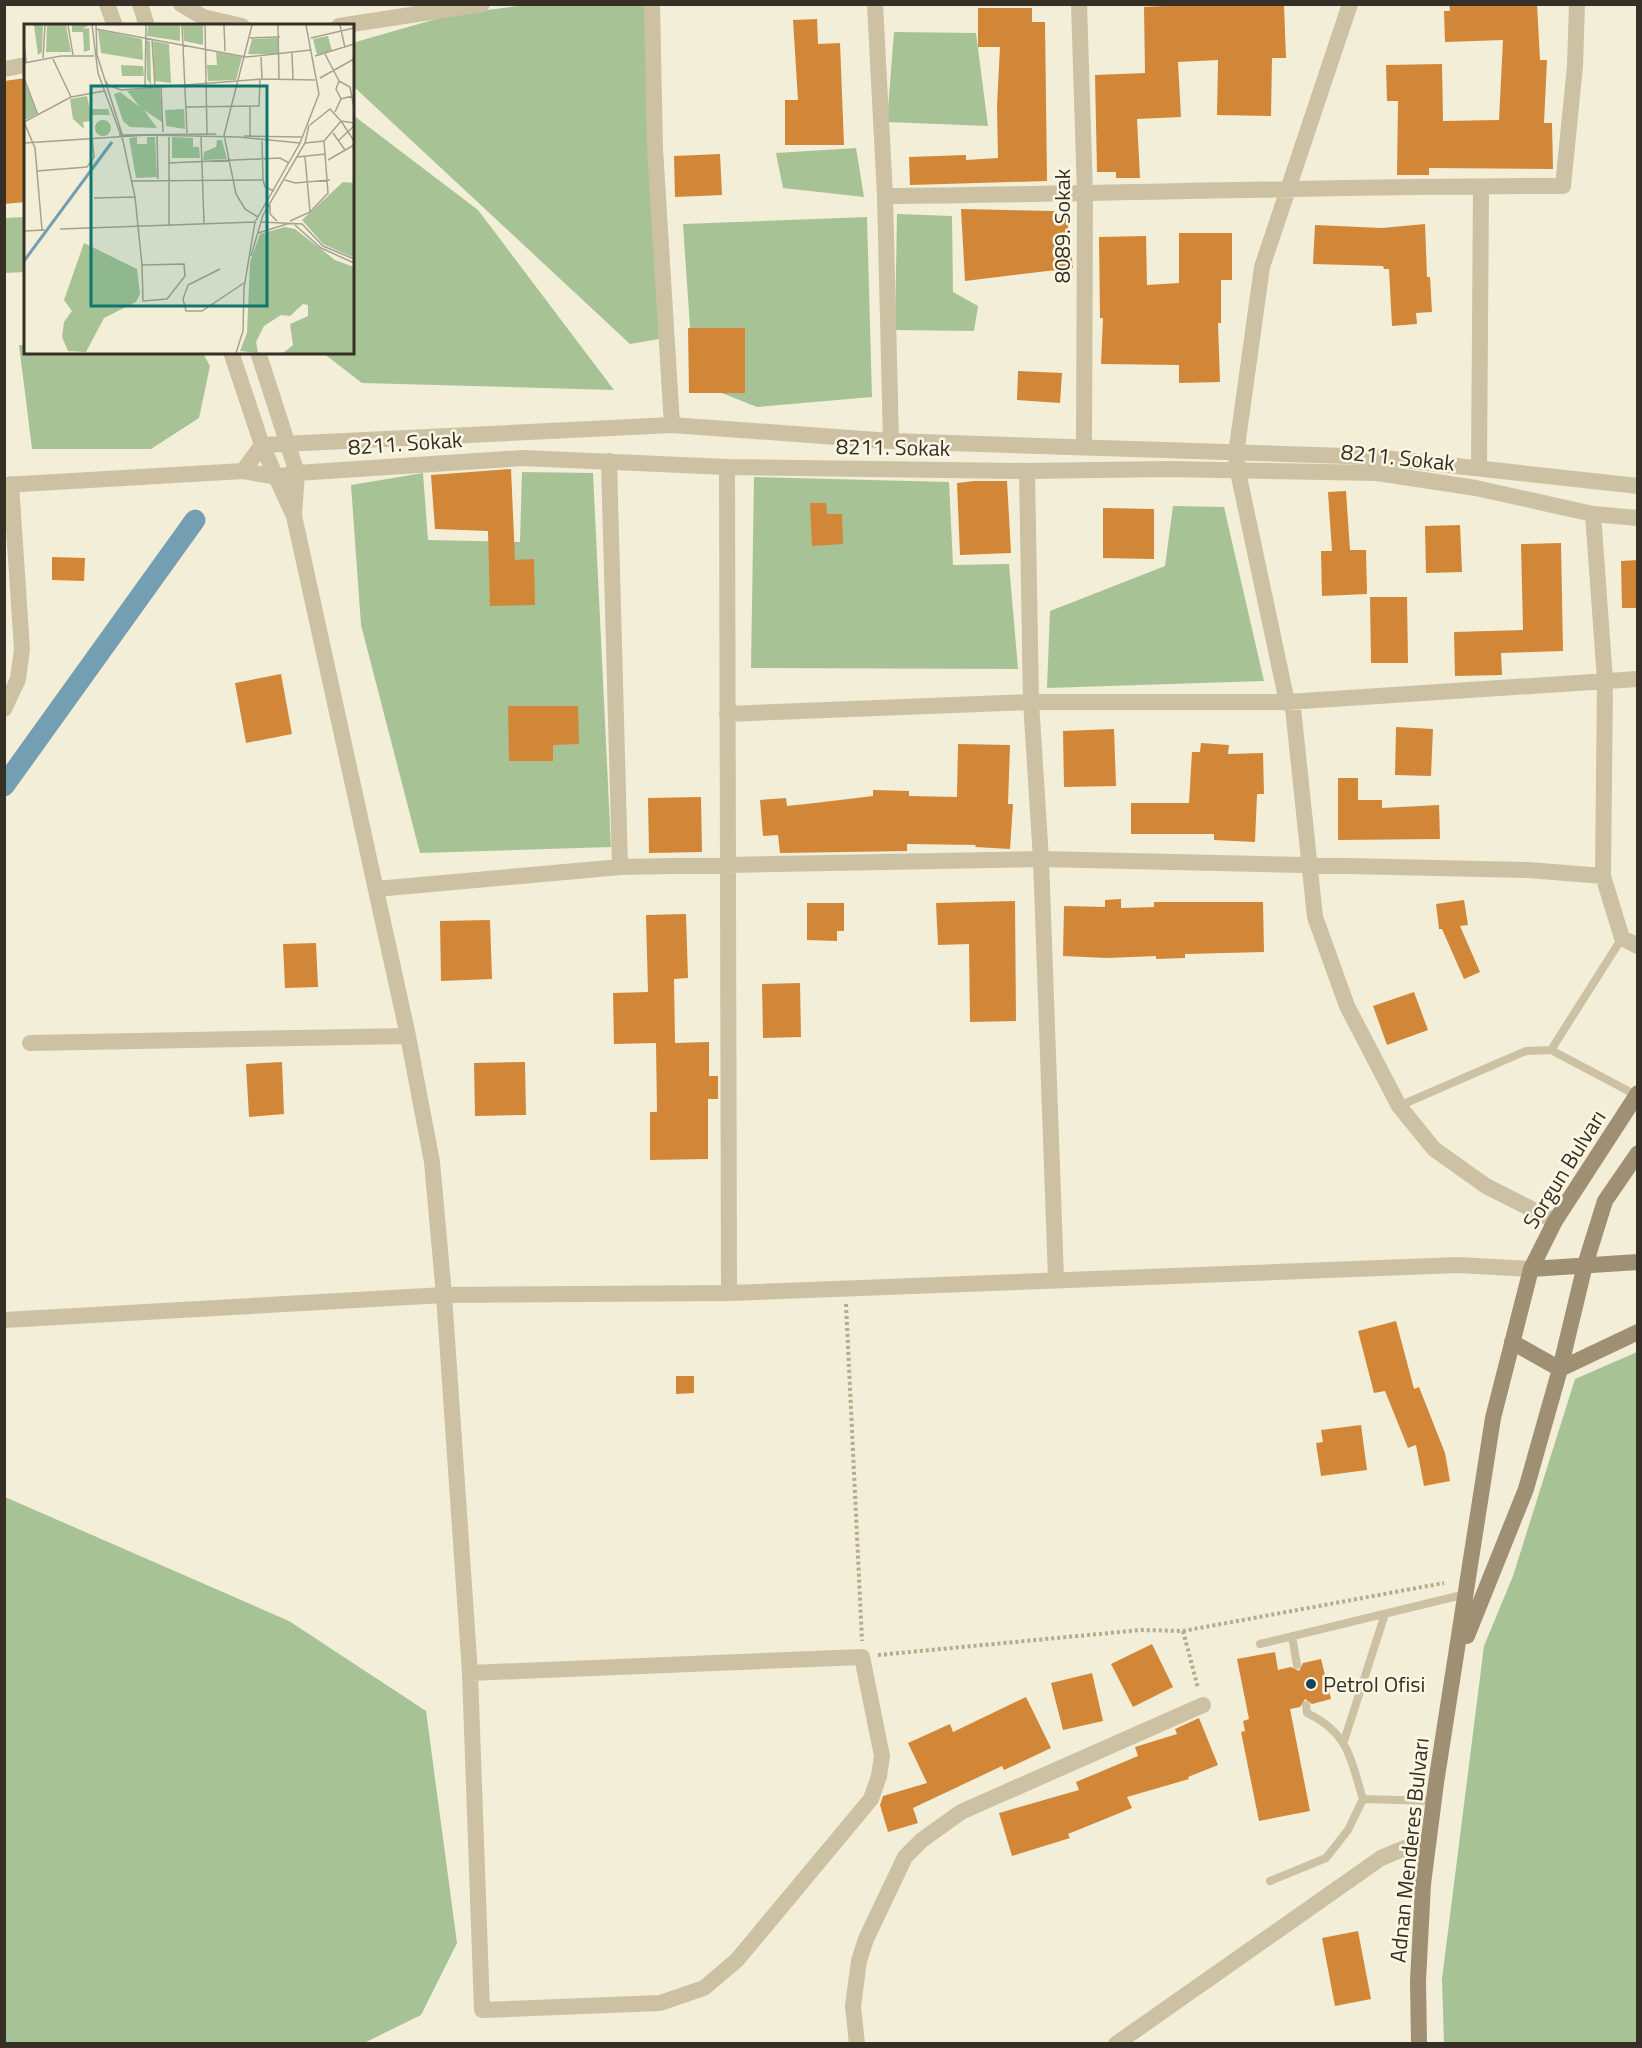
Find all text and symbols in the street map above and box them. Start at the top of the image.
inset map [24,24,354,354]
street label: 8089. Sokak [1045,168,1079,283]
street label: 8211. Sokak [347,422,464,464]
street label: 8211. Sokak [835,429,951,465]
street label: 8211. Sokak [1339,434,1457,480]
street label: Sorgun Bulvarı [1514,1103,1614,1235]
place label: Petrol Ofisi [1323,1667,1425,1701]
marker: Petrol Ofisi [1304,1677,1318,1691]
street label: Adnan Menderes Bulvarı [1380,1736,1438,1964]

